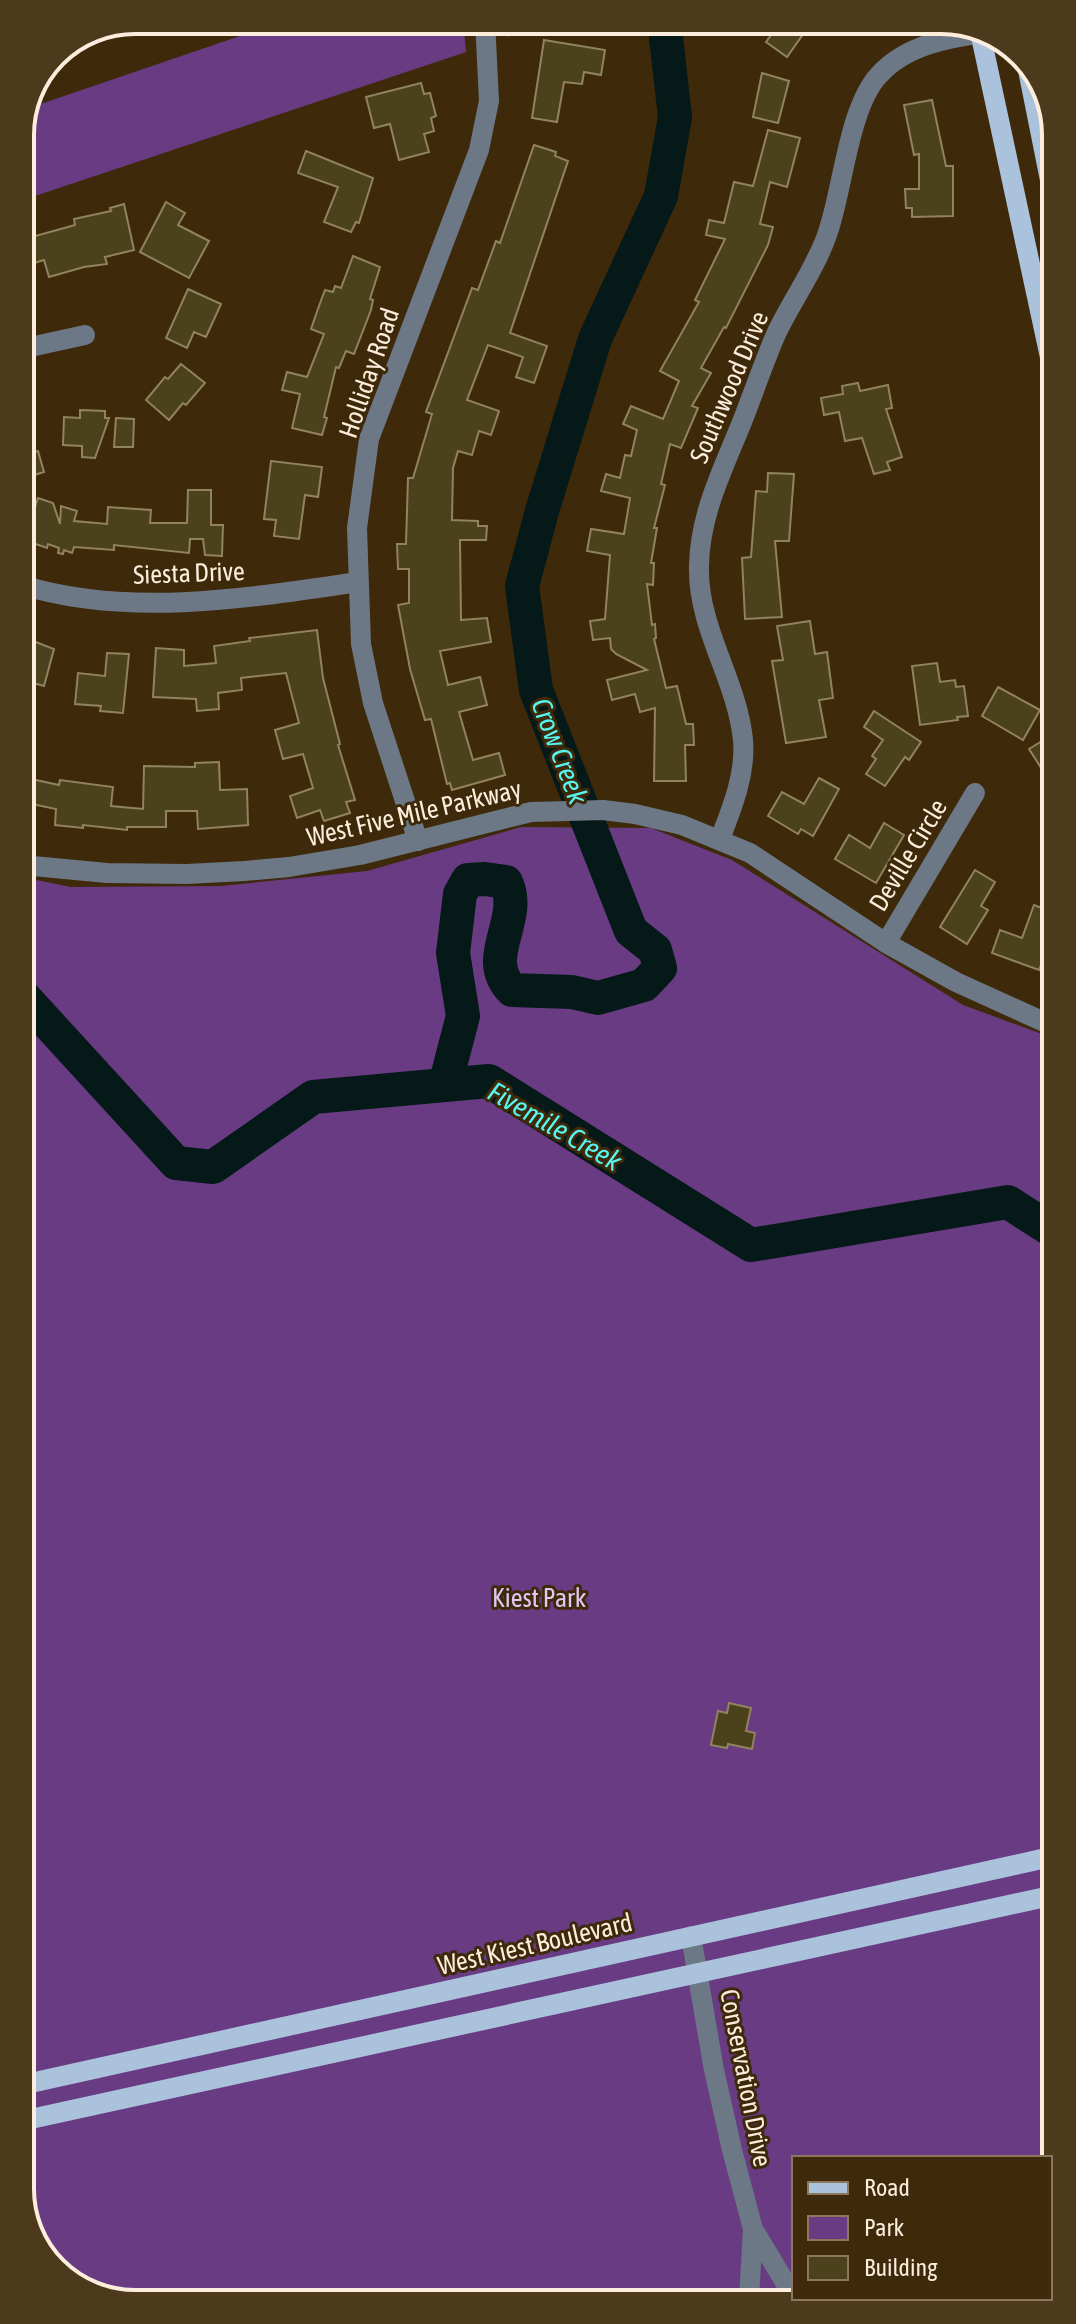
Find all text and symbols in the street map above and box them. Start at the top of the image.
street label: Holliday Road [333,304,405,442]
street label: Southwood Drive [684,307,774,467]
street label: Siesta Drive [133,556,245,590]
water label: Crow Creek [525,694,595,809]
street label: West Five Mile Parkway [304,774,524,852]
street label: Deville Circle [863,794,953,916]
water label: Fivemile Creek [482,1075,628,1177]
park label: Kiest Park [492,1583,586,1613]
street label: West Kiest Boulevard [435,1907,635,1981]
street label: Conservation Drive [714,1987,778,2169]
legend [792,2156,1052,2300]
text: Road [864,2174,910,2201]
text: Park [864,2214,905,2241]
text: Building [864,2254,938,2281]

